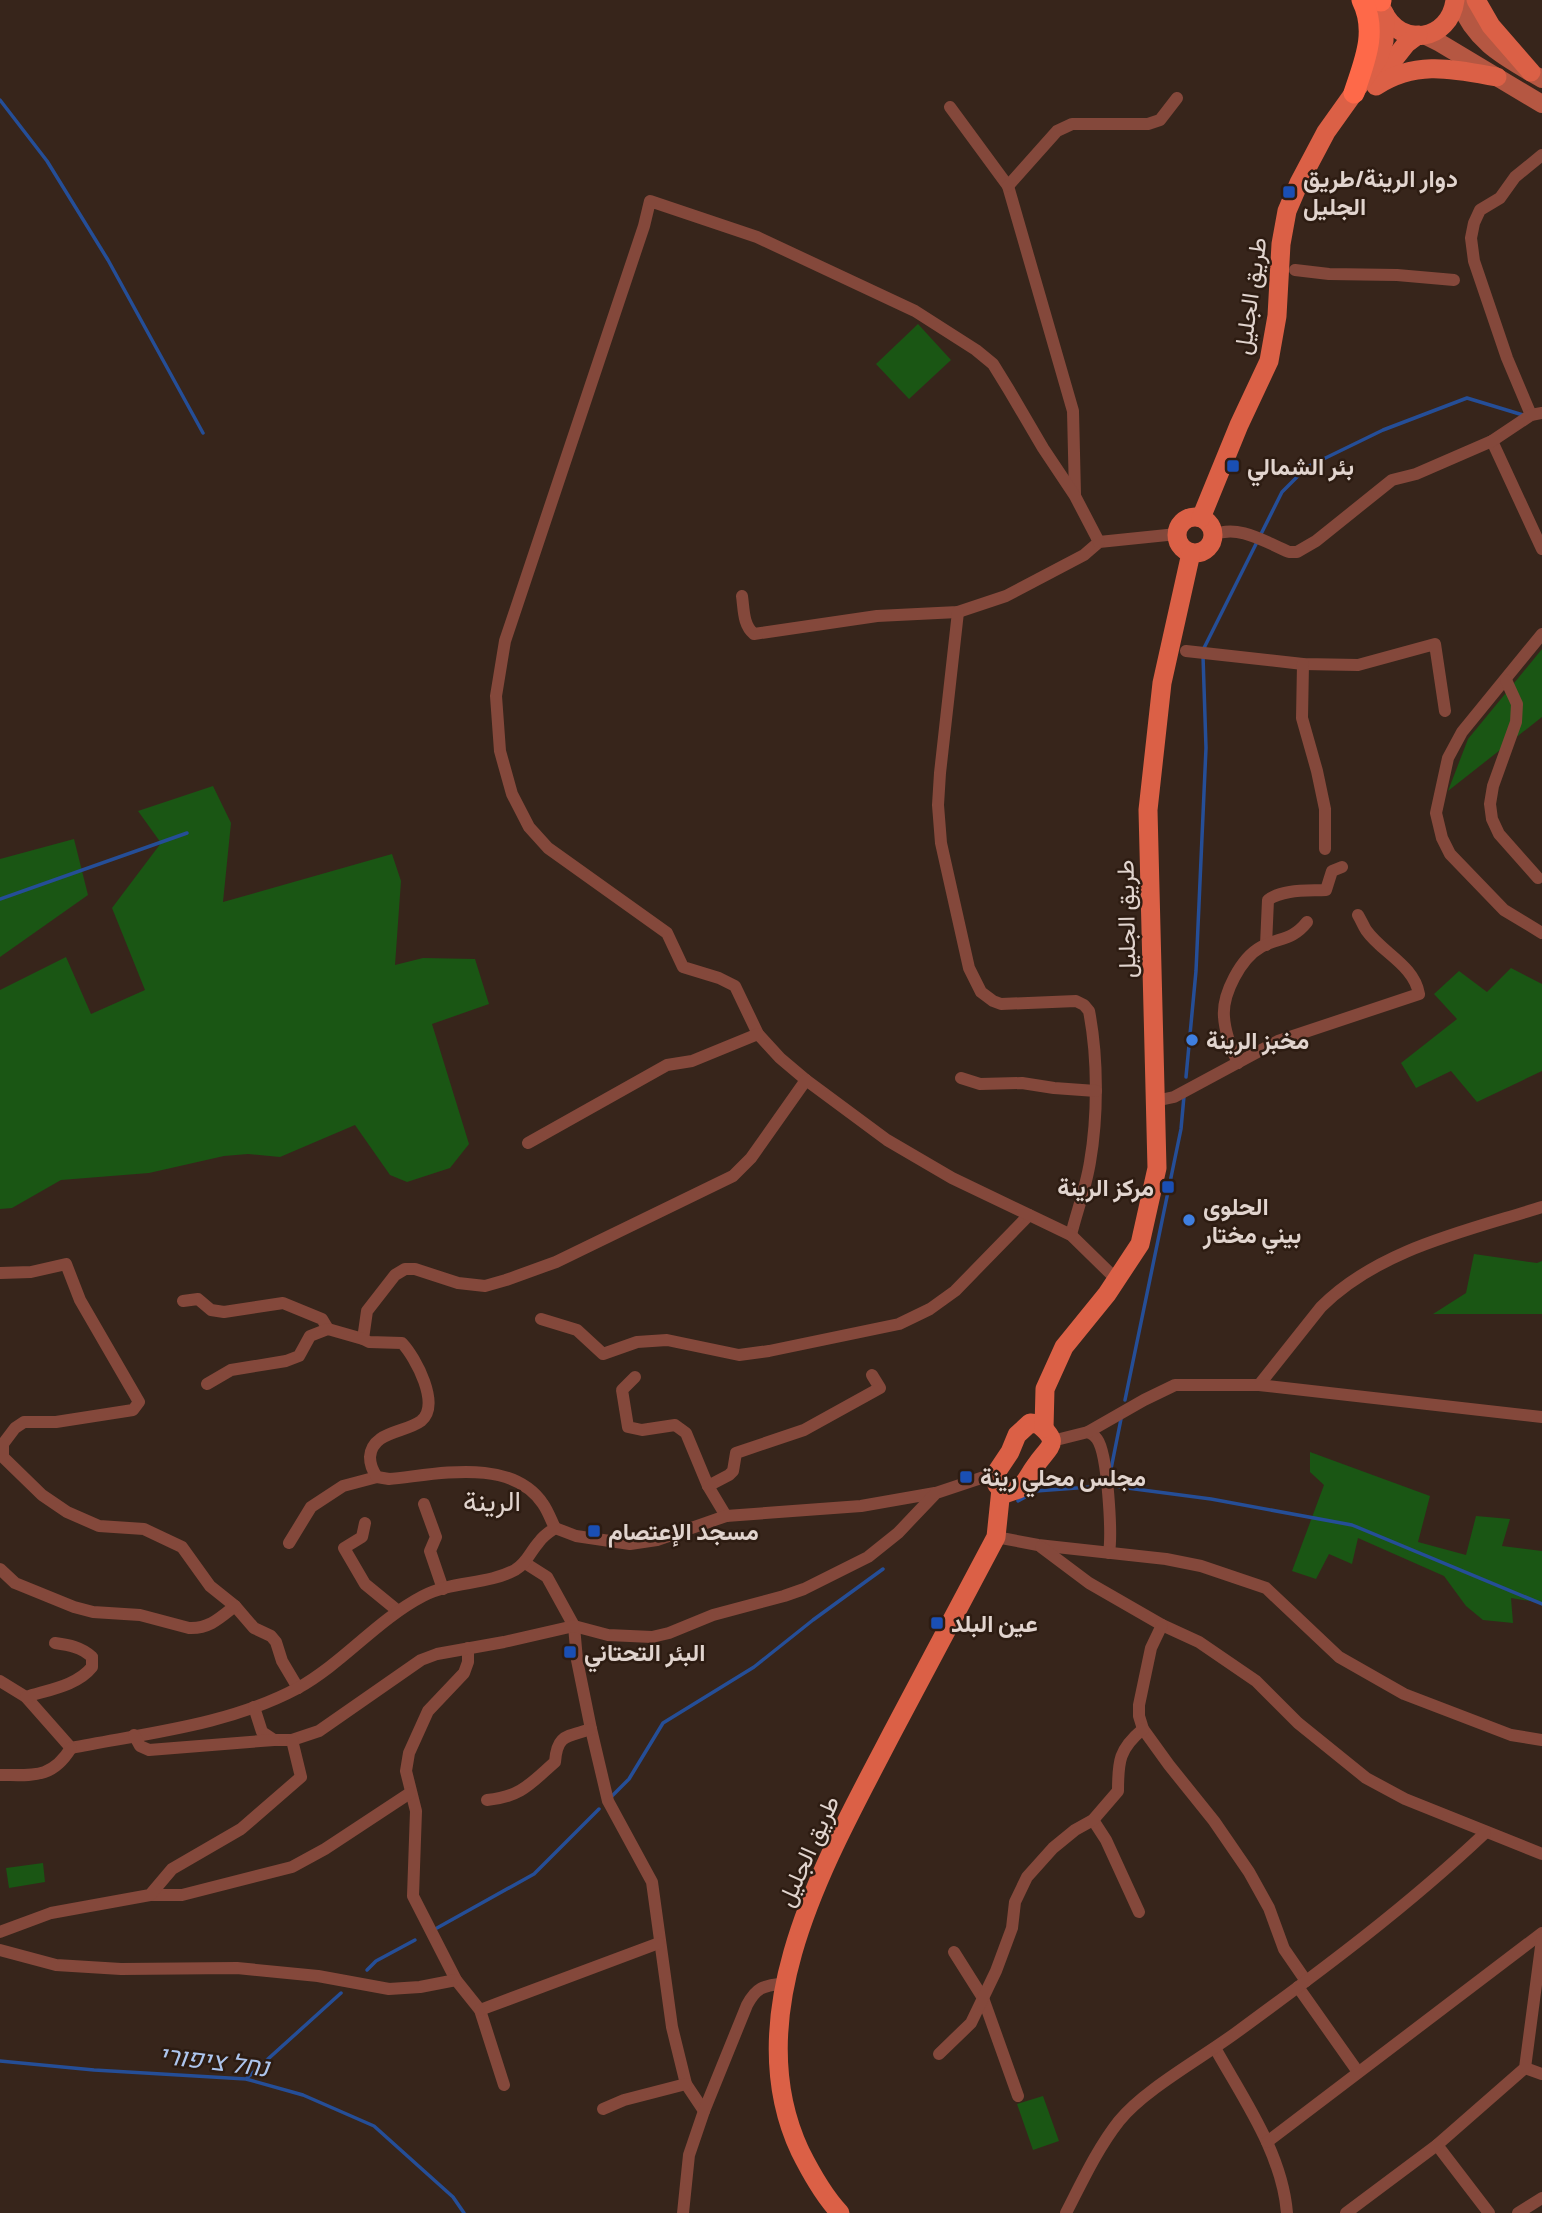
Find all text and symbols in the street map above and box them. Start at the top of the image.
place label: دوار الرينة/طريق الجليل [1303,164,1458,221]
marker: دوار الرينة/طريق الجليل [1281,184,1297,200]
street label: طريق الجليل [1227,235,1274,357]
place label: بئر الشمالي [1247,452,1354,487]
marker: بئر الشمالي [1225,458,1241,474]
street label: طريق الجليل [1110,860,1143,978]
place label: مخبز الرينة [1206,1026,1309,1056]
marker: مخبز الرينة [1184,1032,1200,1048]
place label: مركز الرينة [1057,1173,1154,1203]
marker: مركز الرينة [1160,1179,1176,1195]
place label: الحلوى بيني مختار [1202,1192,1301,1255]
marker: الحلوى بيني مختار [1181,1212,1197,1228]
place label: مجلس محلي رينة [980,1463,1146,1498]
marker: مجلس محلي رينة [958,1469,974,1485]
district label: الرينة [463,1485,521,1519]
place label: مسجد الإعتصام [608,1517,759,1548]
marker: مسجد الإعتصام [586,1523,602,1539]
place label: عين البلد [951,1609,1038,1638]
marker: عين البلد [929,1615,945,1631]
place label: البئر التحتاني [584,1638,705,1673]
marker: البئر التحتاني [562,1644,578,1660]
street label: طريق الجليل [771,1791,846,1911]
water label: נחל ציפורי [157,2038,273,2084]

